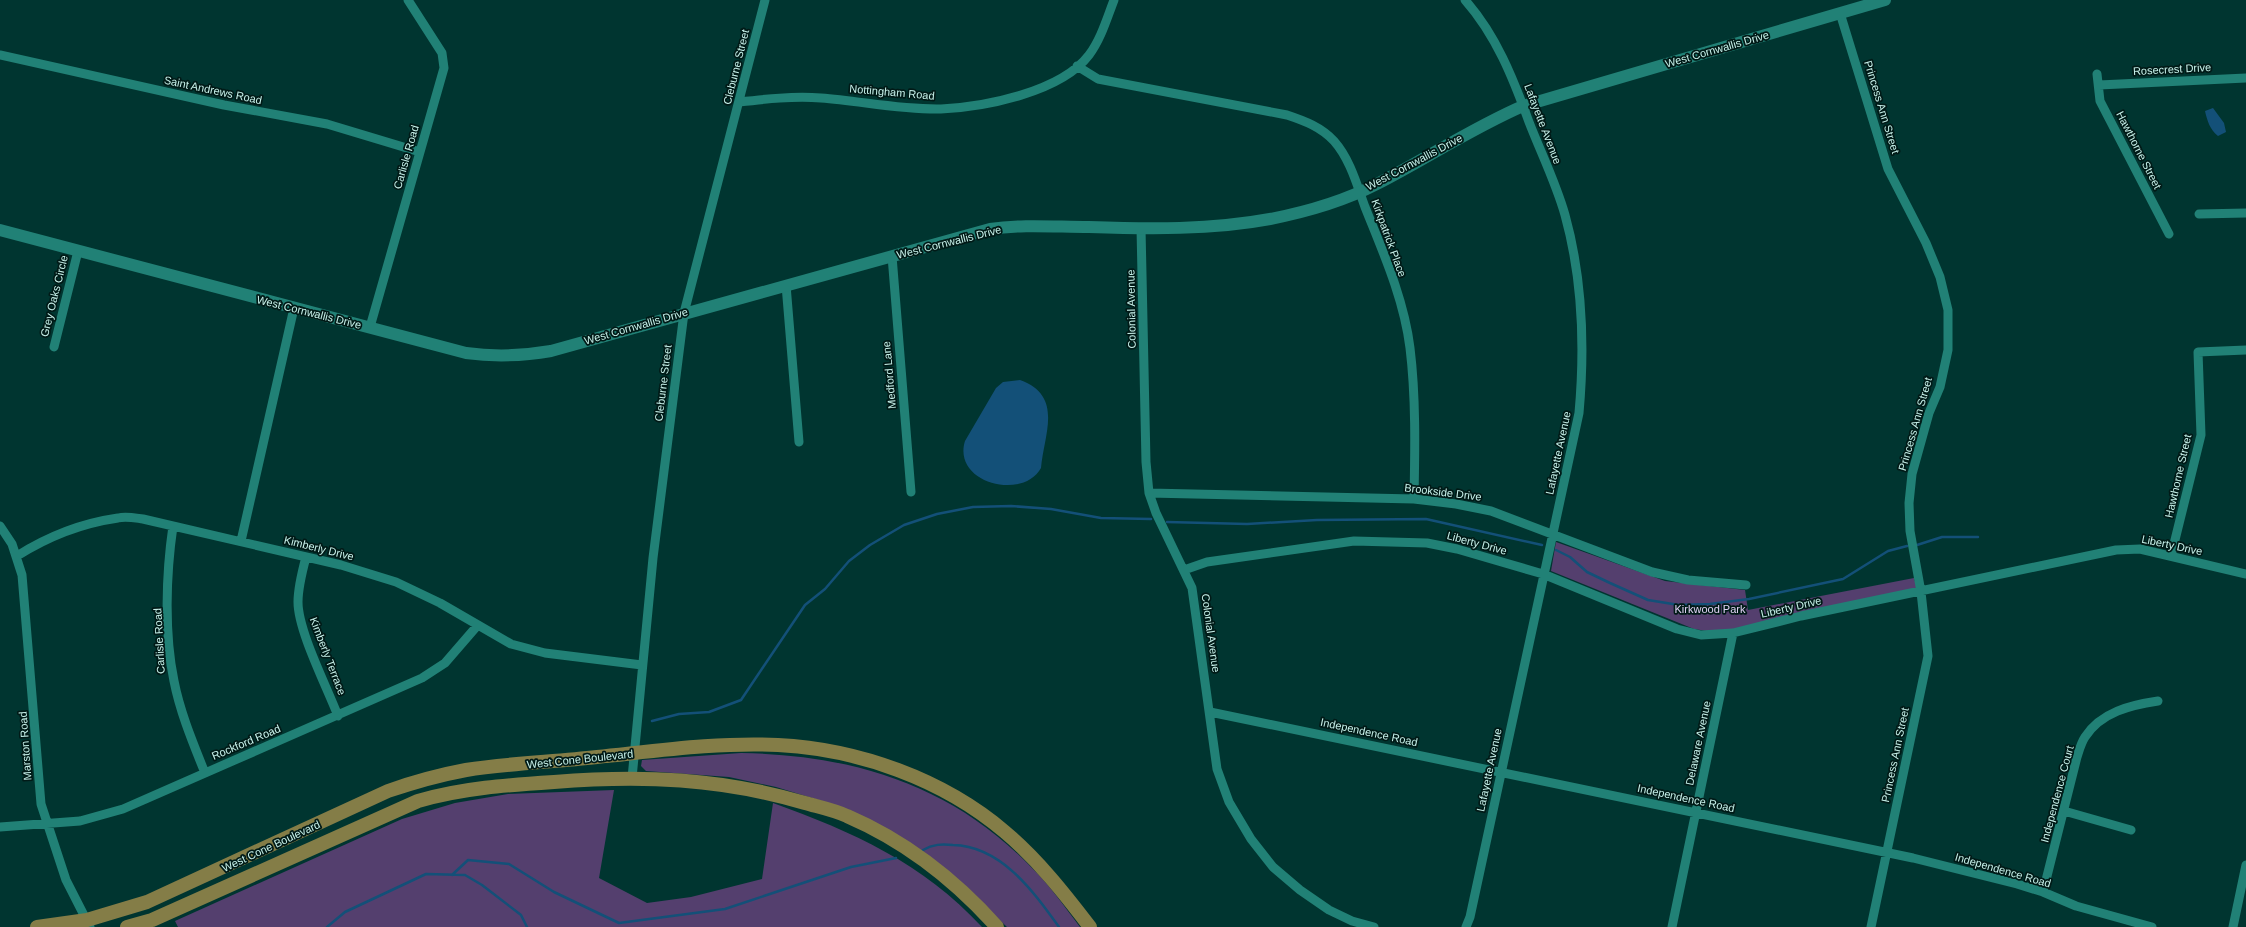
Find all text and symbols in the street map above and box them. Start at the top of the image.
street label: Cleburne Street [721,28,751,106]
street label: West Cornwallis Drive [1664,28,1770,70]
street label: Princess Ann Street [1862,59,1902,155]
street label: Rosecrest Drive [2133,61,2211,77]
street label: Saint Andrews Road [163,74,263,106]
street label: Nottingham Road [849,82,935,102]
street label: Lafayette Avenue [1522,82,1564,166]
street label: Hawthorne Street [2114,109,2164,191]
street label: Carlisle Road [391,124,421,190]
street label: West Cornwallis Drive [1364,131,1464,193]
street label: Kirkpatrick Place [1369,197,1409,279]
street label: West Cornwallis Drive [895,223,1003,261]
street label: Grey Oaks Circle [38,254,70,338]
street label: Colonial Avenue [1124,269,1138,349]
street label: West Cornwallis Drive [255,293,363,331]
street label: West Cornwallis Drive [583,305,689,347]
street label: Medford Lane [880,341,898,409]
street label: Cleburne Street [652,344,674,422]
street label: Princess Ann Street [1896,376,1934,472]
street label: Lafayette Avenue [1543,410,1573,496]
street label: Hawthorne Street [2163,433,2193,519]
street label: Brookside Drive [1404,481,1482,503]
street label: Liberty Drive [1446,529,1508,557]
street label: Liberty Drive [2141,533,2203,557]
street label: Kimberly Drive [283,534,355,562]
street label: Colonial Avenue [1200,593,1222,673]
street label: Liberty Drive [1760,594,1822,620]
park label: Kirkwood Park [1675,603,1746,615]
street label: Carlisle Road [151,608,167,674]
street label: Kimberly Terrace [308,615,348,697]
street label: Delaware Avenue [1683,700,1713,786]
street label: Princess Ann Street [1879,707,1911,803]
street label: Marston Road [17,711,33,781]
street label: Independence Road [1319,716,1419,748]
street label: Rockford Road [210,722,282,762]
street label: Lafayette Avenue [1474,727,1504,813]
street label: Independence Court [2038,744,2076,844]
street label: West Cone Boulevard [526,747,634,771]
street label: Independence Road [1636,782,1736,814]
street label: West Cone Boulevard [220,818,322,874]
street label: Independence Road [1954,851,2052,889]

